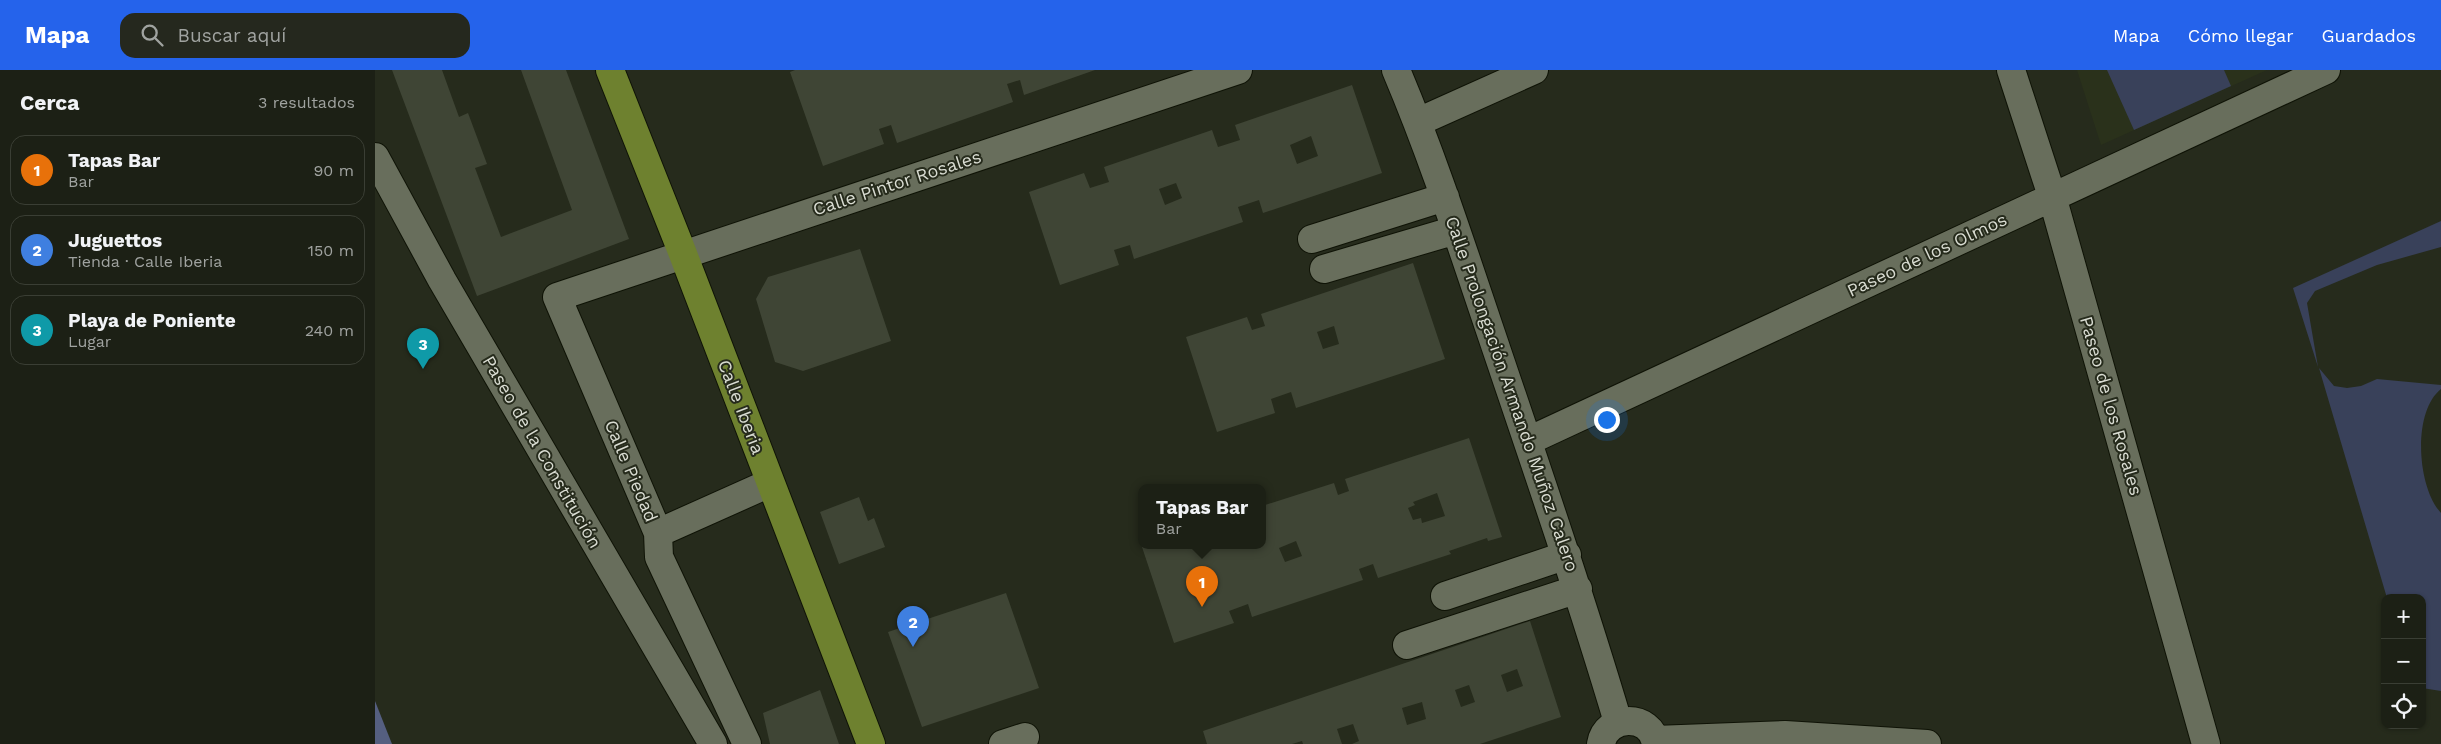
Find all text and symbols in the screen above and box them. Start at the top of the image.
search box [120,13,470,58]
text: Mapa [25,21,90,49]
icon: search [138,21,166,49]
text: Buscar aquí [178,24,286,47]
text: Mapa [2113,25,2160,46]
text: Cómo llegar [2188,25,2294,46]
text: Guardados [2322,25,2416,46]
text: Cerca [20,90,79,115]
text: 3 resultados [258,93,355,112]
street label: Calle Pintor Rosales [810,145,984,220]
text: Tapas Bar [68,149,160,172]
text: 1 [34,161,40,180]
text: 90 m [313,161,354,180]
text: Bar [68,172,94,191]
street label: Paseo de los Olmos [1843,208,2010,301]
street label: Calle Prolongación Armando Muñoz Calero [1442,213,1583,574]
text: Juguettos [68,229,162,252]
text: 2 [32,241,42,260]
text: 150 m [308,241,354,260]
text: Tienda · Calle Iberia [68,252,222,271]
text: Playa de Poniente [68,309,236,332]
street label: Paseo de los Rosales [2076,314,2147,498]
text: 3 [32,321,42,340]
text: 240 m [305,321,354,340]
pin: 3 [407,328,439,369]
text: Lugar [68,332,111,351]
street label: Paseo de la Constitución [479,352,606,552]
street label: Calle Iberia [714,357,769,457]
your location [1594,407,1620,433]
street label: Calle Piedad [601,417,662,525]
popup [1138,484,1266,549]
text: Tapas Bar [1156,496,1248,519]
text: Bar [1156,519,1182,538]
pin: 1 [1186,566,1218,607]
map controls [2381,594,2426,729]
button: + [2381,594,2426,639]
pin: 2 [897,606,929,647]
button: − [2381,639,2426,684]
button: locate [2381,684,2426,729]

